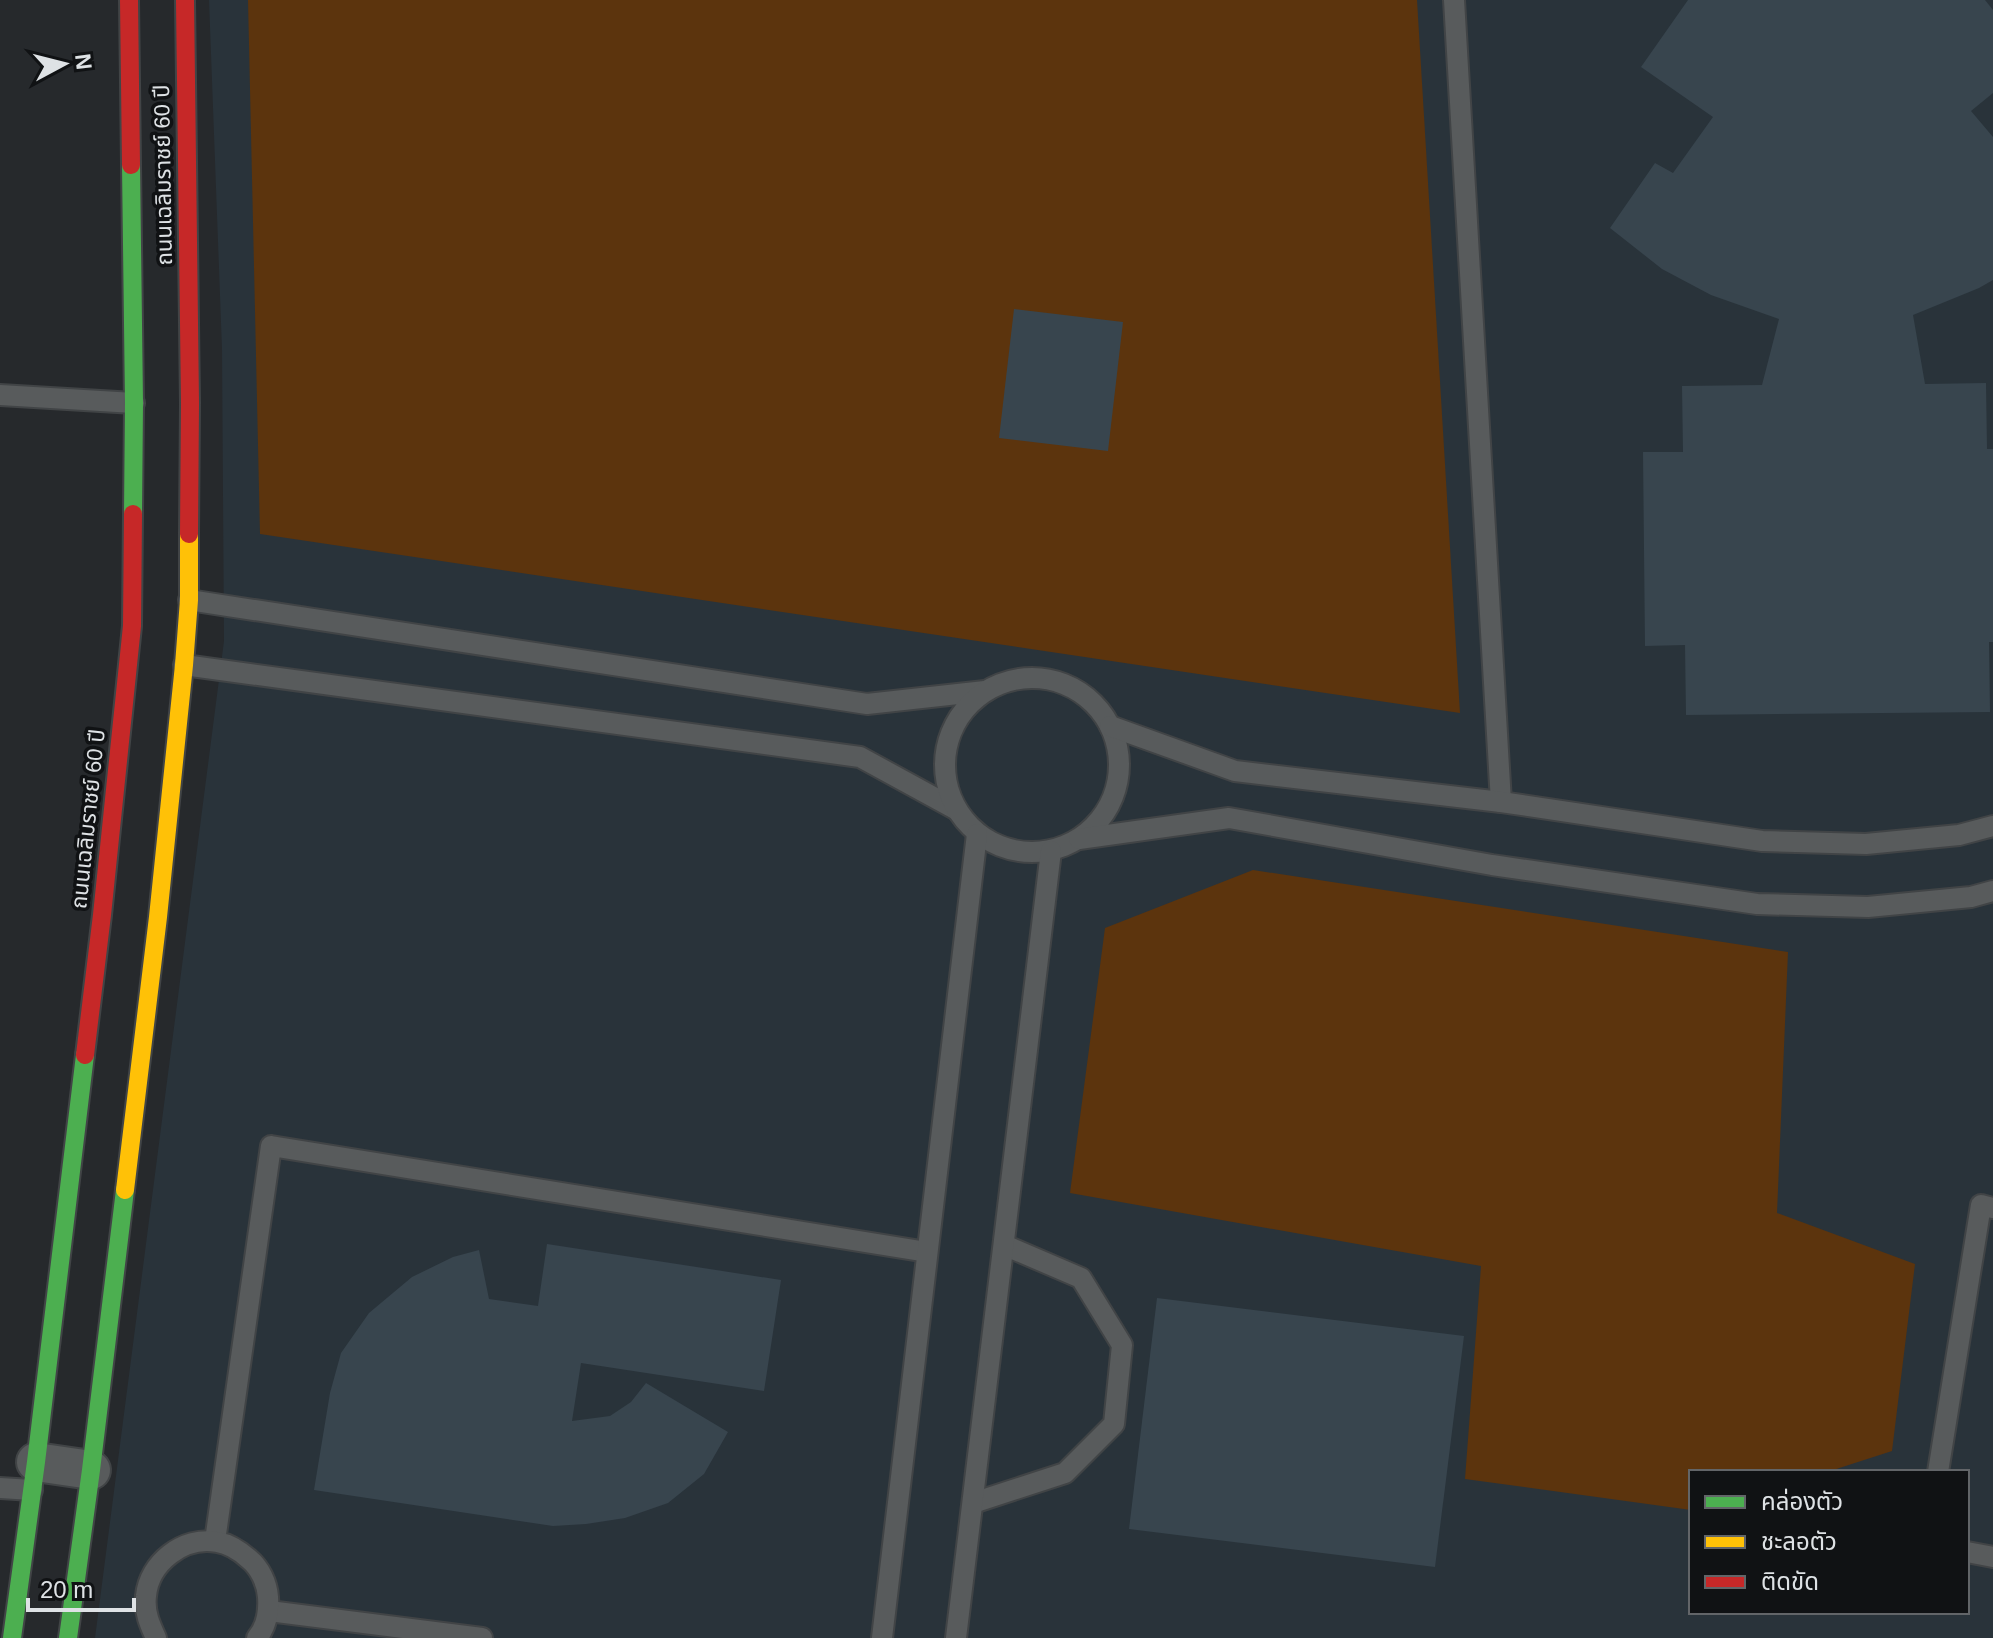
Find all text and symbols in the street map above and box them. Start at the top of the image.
north arrow [24,24,104,104]
text: N [70,52,97,71]
street label: ถนนเฉลิมราชย์ 60 ปี [149,84,177,266]
street label: ถนนเฉลิมราชย์ 60 ปี [66,728,110,910]
legend [1689,1470,1969,1614]
text: คล่องตัว [1761,1488,1843,1515]
text: ชะลอตัว [1761,1528,1837,1555]
scale bar [28,1562,134,1612]
text: ติดขัด [1761,1568,1819,1595]
text: 20 m [40,1576,93,1603]

